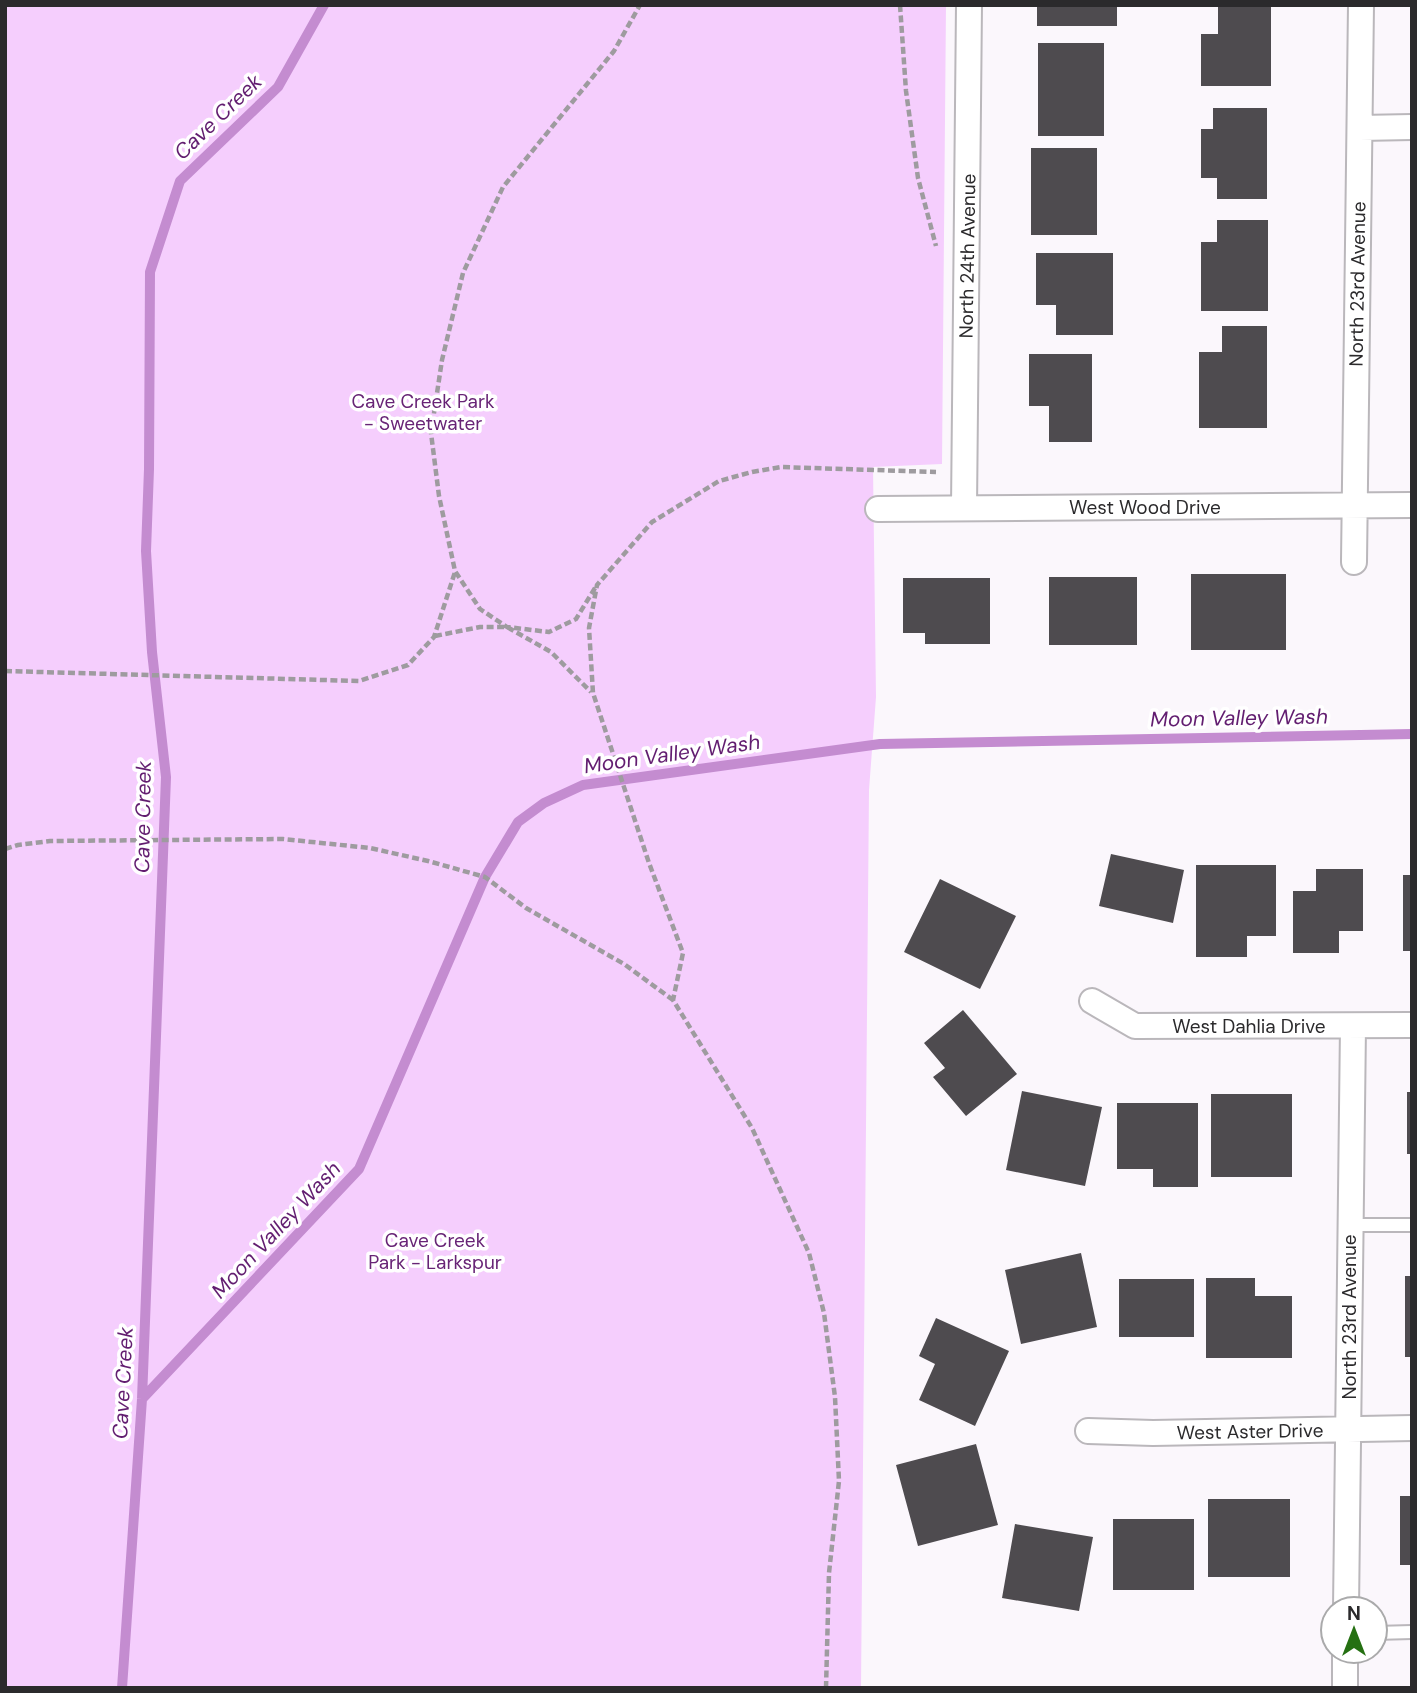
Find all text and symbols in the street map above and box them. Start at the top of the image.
water label: Cave Creek [168,68,268,166]
street label: North 24th Avenue [954,173,981,339]
street label: North 23rd Avenue [1344,201,1371,367]
park label: Cave Creek Park - Sweetwater [351,389,495,436]
street label: West Wood Drive [1069,495,1221,520]
water label: Moon Valley Wash [1150,702,1328,734]
water label: Moon Valley Wash [582,728,762,780]
water label: Cave Creek [128,760,158,873]
street label: West Dahlia Drive [1172,1014,1326,1039]
water label: Moon Valley Wash [205,1155,347,1305]
park label: Cave Creek Park - Larkspur [368,1228,502,1275]
street label: North 23rd Avenue [1337,1234,1362,1400]
water label: Cave Creek [106,1326,140,1440]
street label: West Aster Drive [1176,1418,1324,1445]
north arrow [1319,1595,1389,1665]
text: N [1347,1601,1361,1626]

